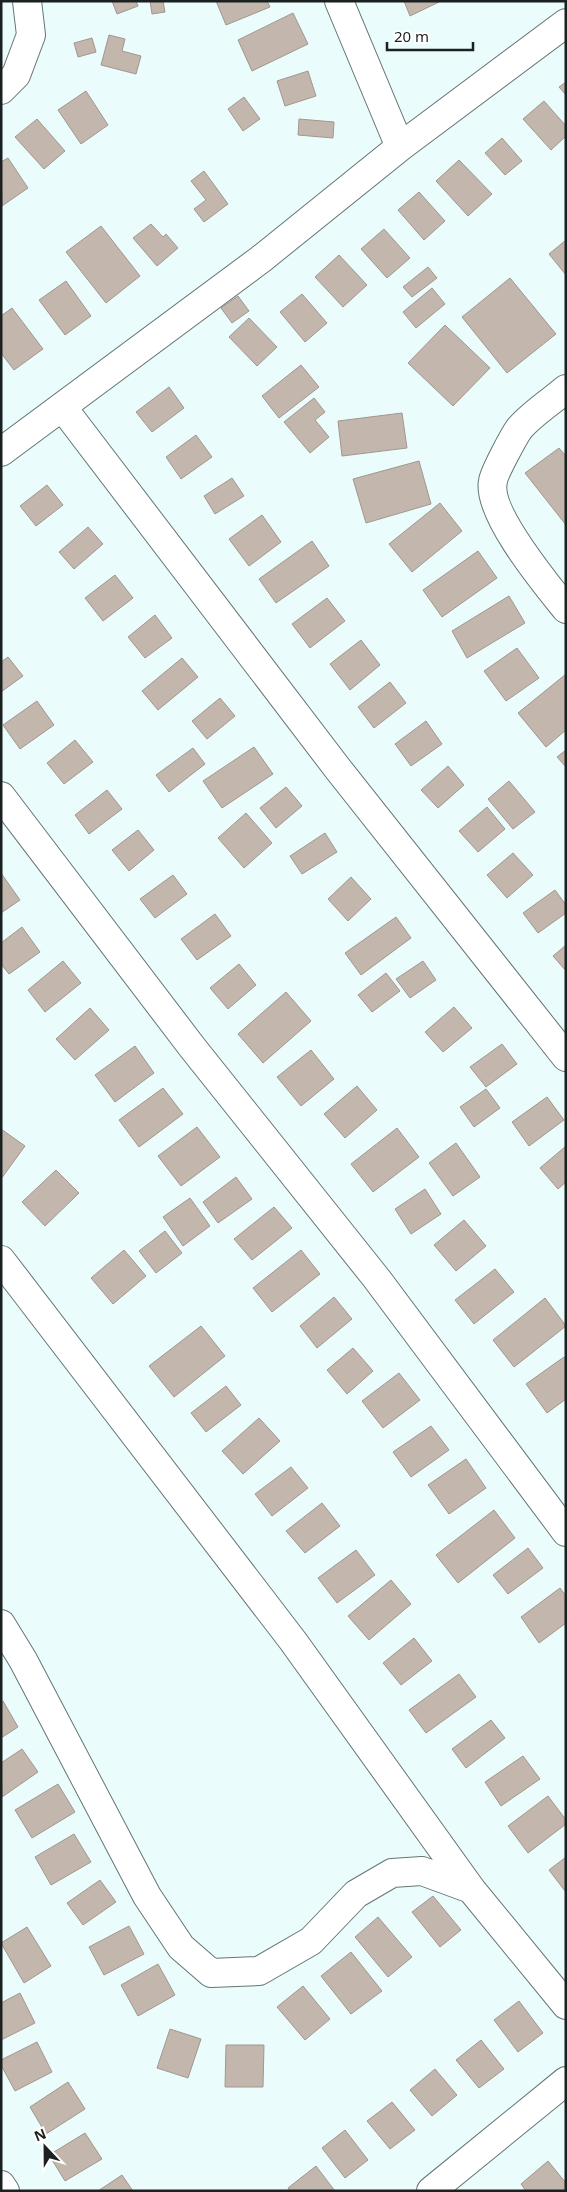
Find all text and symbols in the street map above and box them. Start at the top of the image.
scale bar [387,20,473,52]
text: 20 m [394,26,429,46]
north arrow [20,2122,70,2172]
text: N [31,2124,49,2145]

